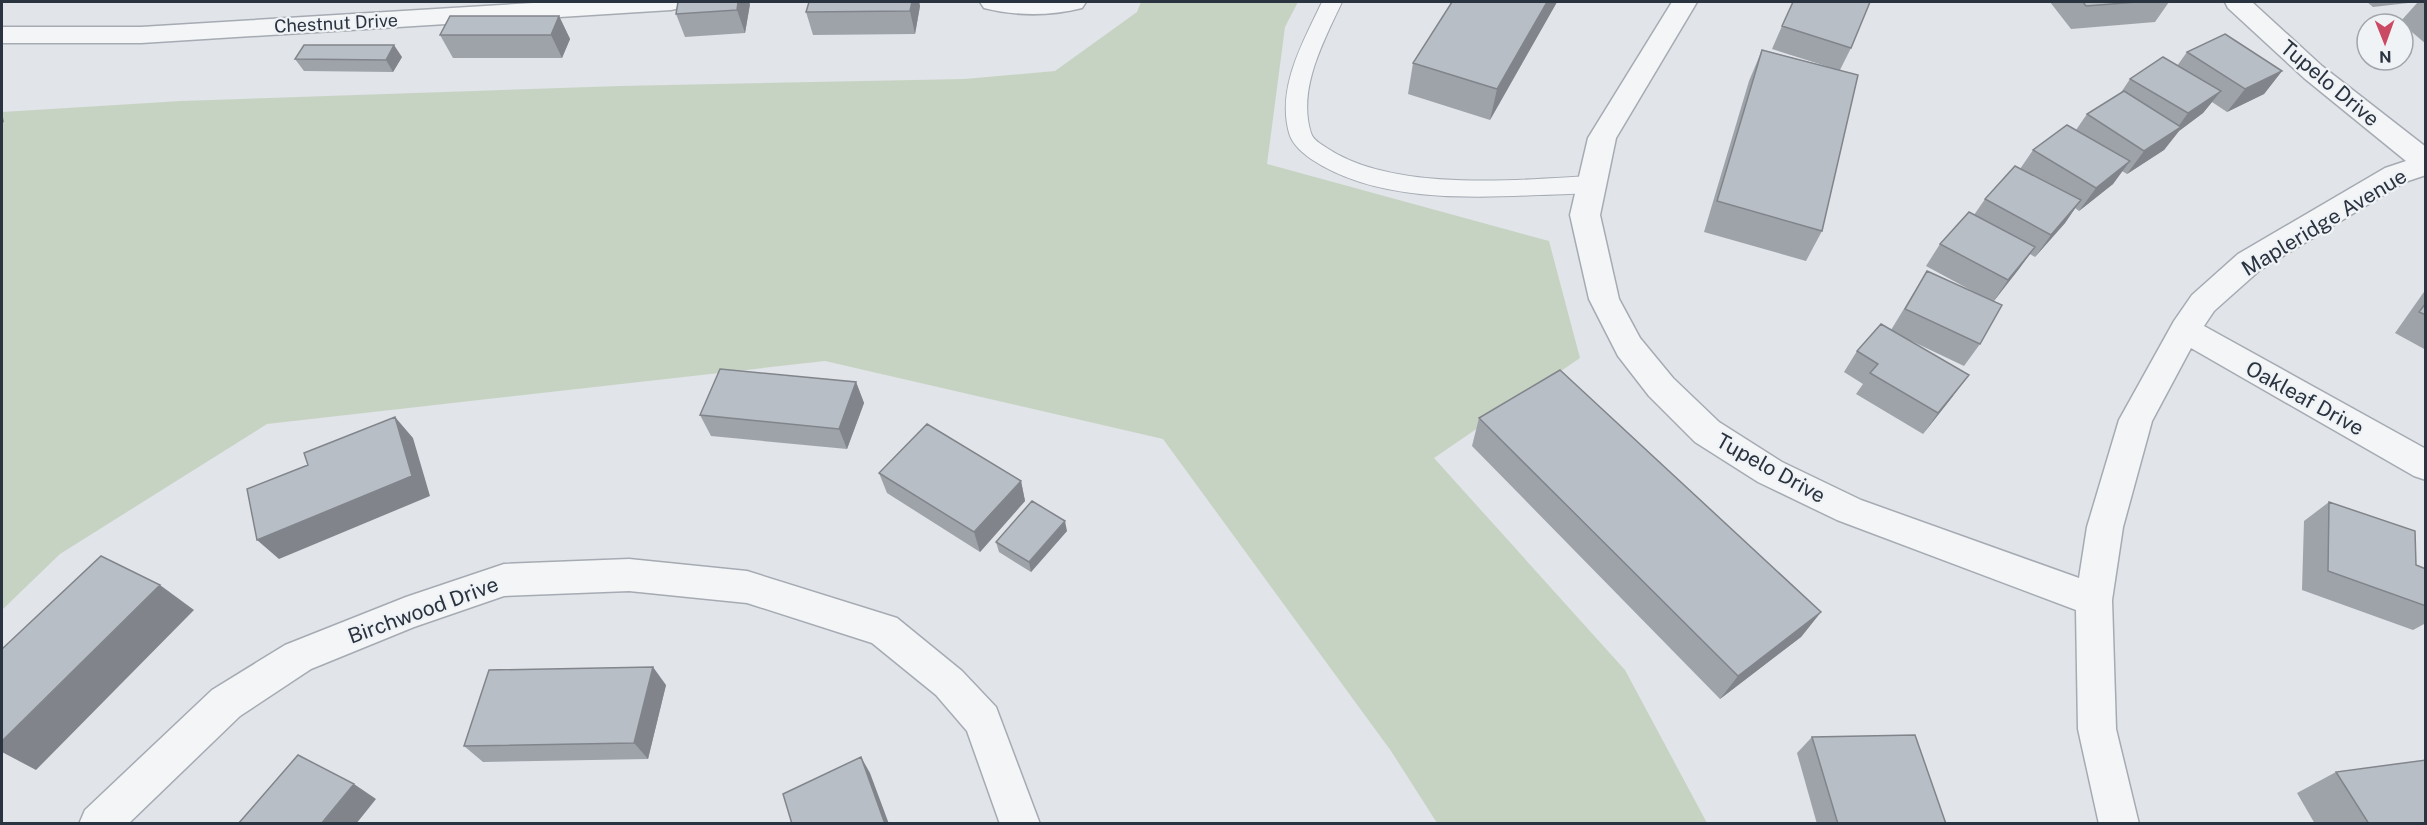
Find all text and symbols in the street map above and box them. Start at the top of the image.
street label: Chestnut Drive [273,9,399,37]
north arrow [2355,12,2415,72]
street label: Tupelo Drive [2276,35,2384,131]
text: N [2379,47,2392,66]
street label: Mapleridge Avenue [2237,163,2411,281]
street label: Oakleaf Drive [2242,355,2368,441]
street label: Tupelo Drive [1712,428,1830,508]
street label: Birchwood Drive [344,571,502,649]

